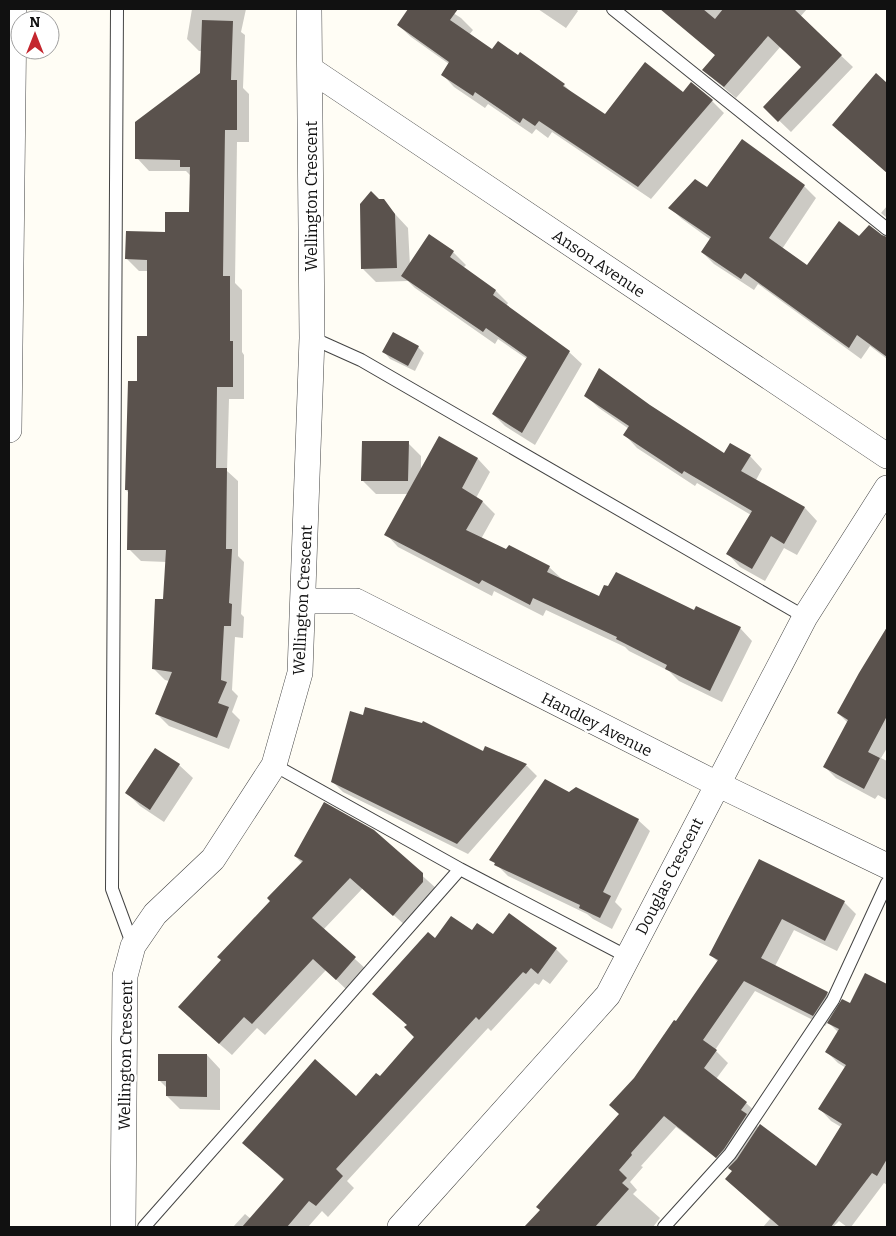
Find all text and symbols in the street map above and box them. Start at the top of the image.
north arrow [10,10,60,60]
text: N [30,14,41,31]
street label: Wellington Crescent [302,121,321,271]
street label: Anson Avenue [549,225,649,301]
street label: Wellington Crescent [289,524,316,676]
street label: Handley Avenue [538,688,655,761]
street label: Douglas Crescent [632,814,707,938]
street label: Wellington Crescent [115,979,136,1130]

